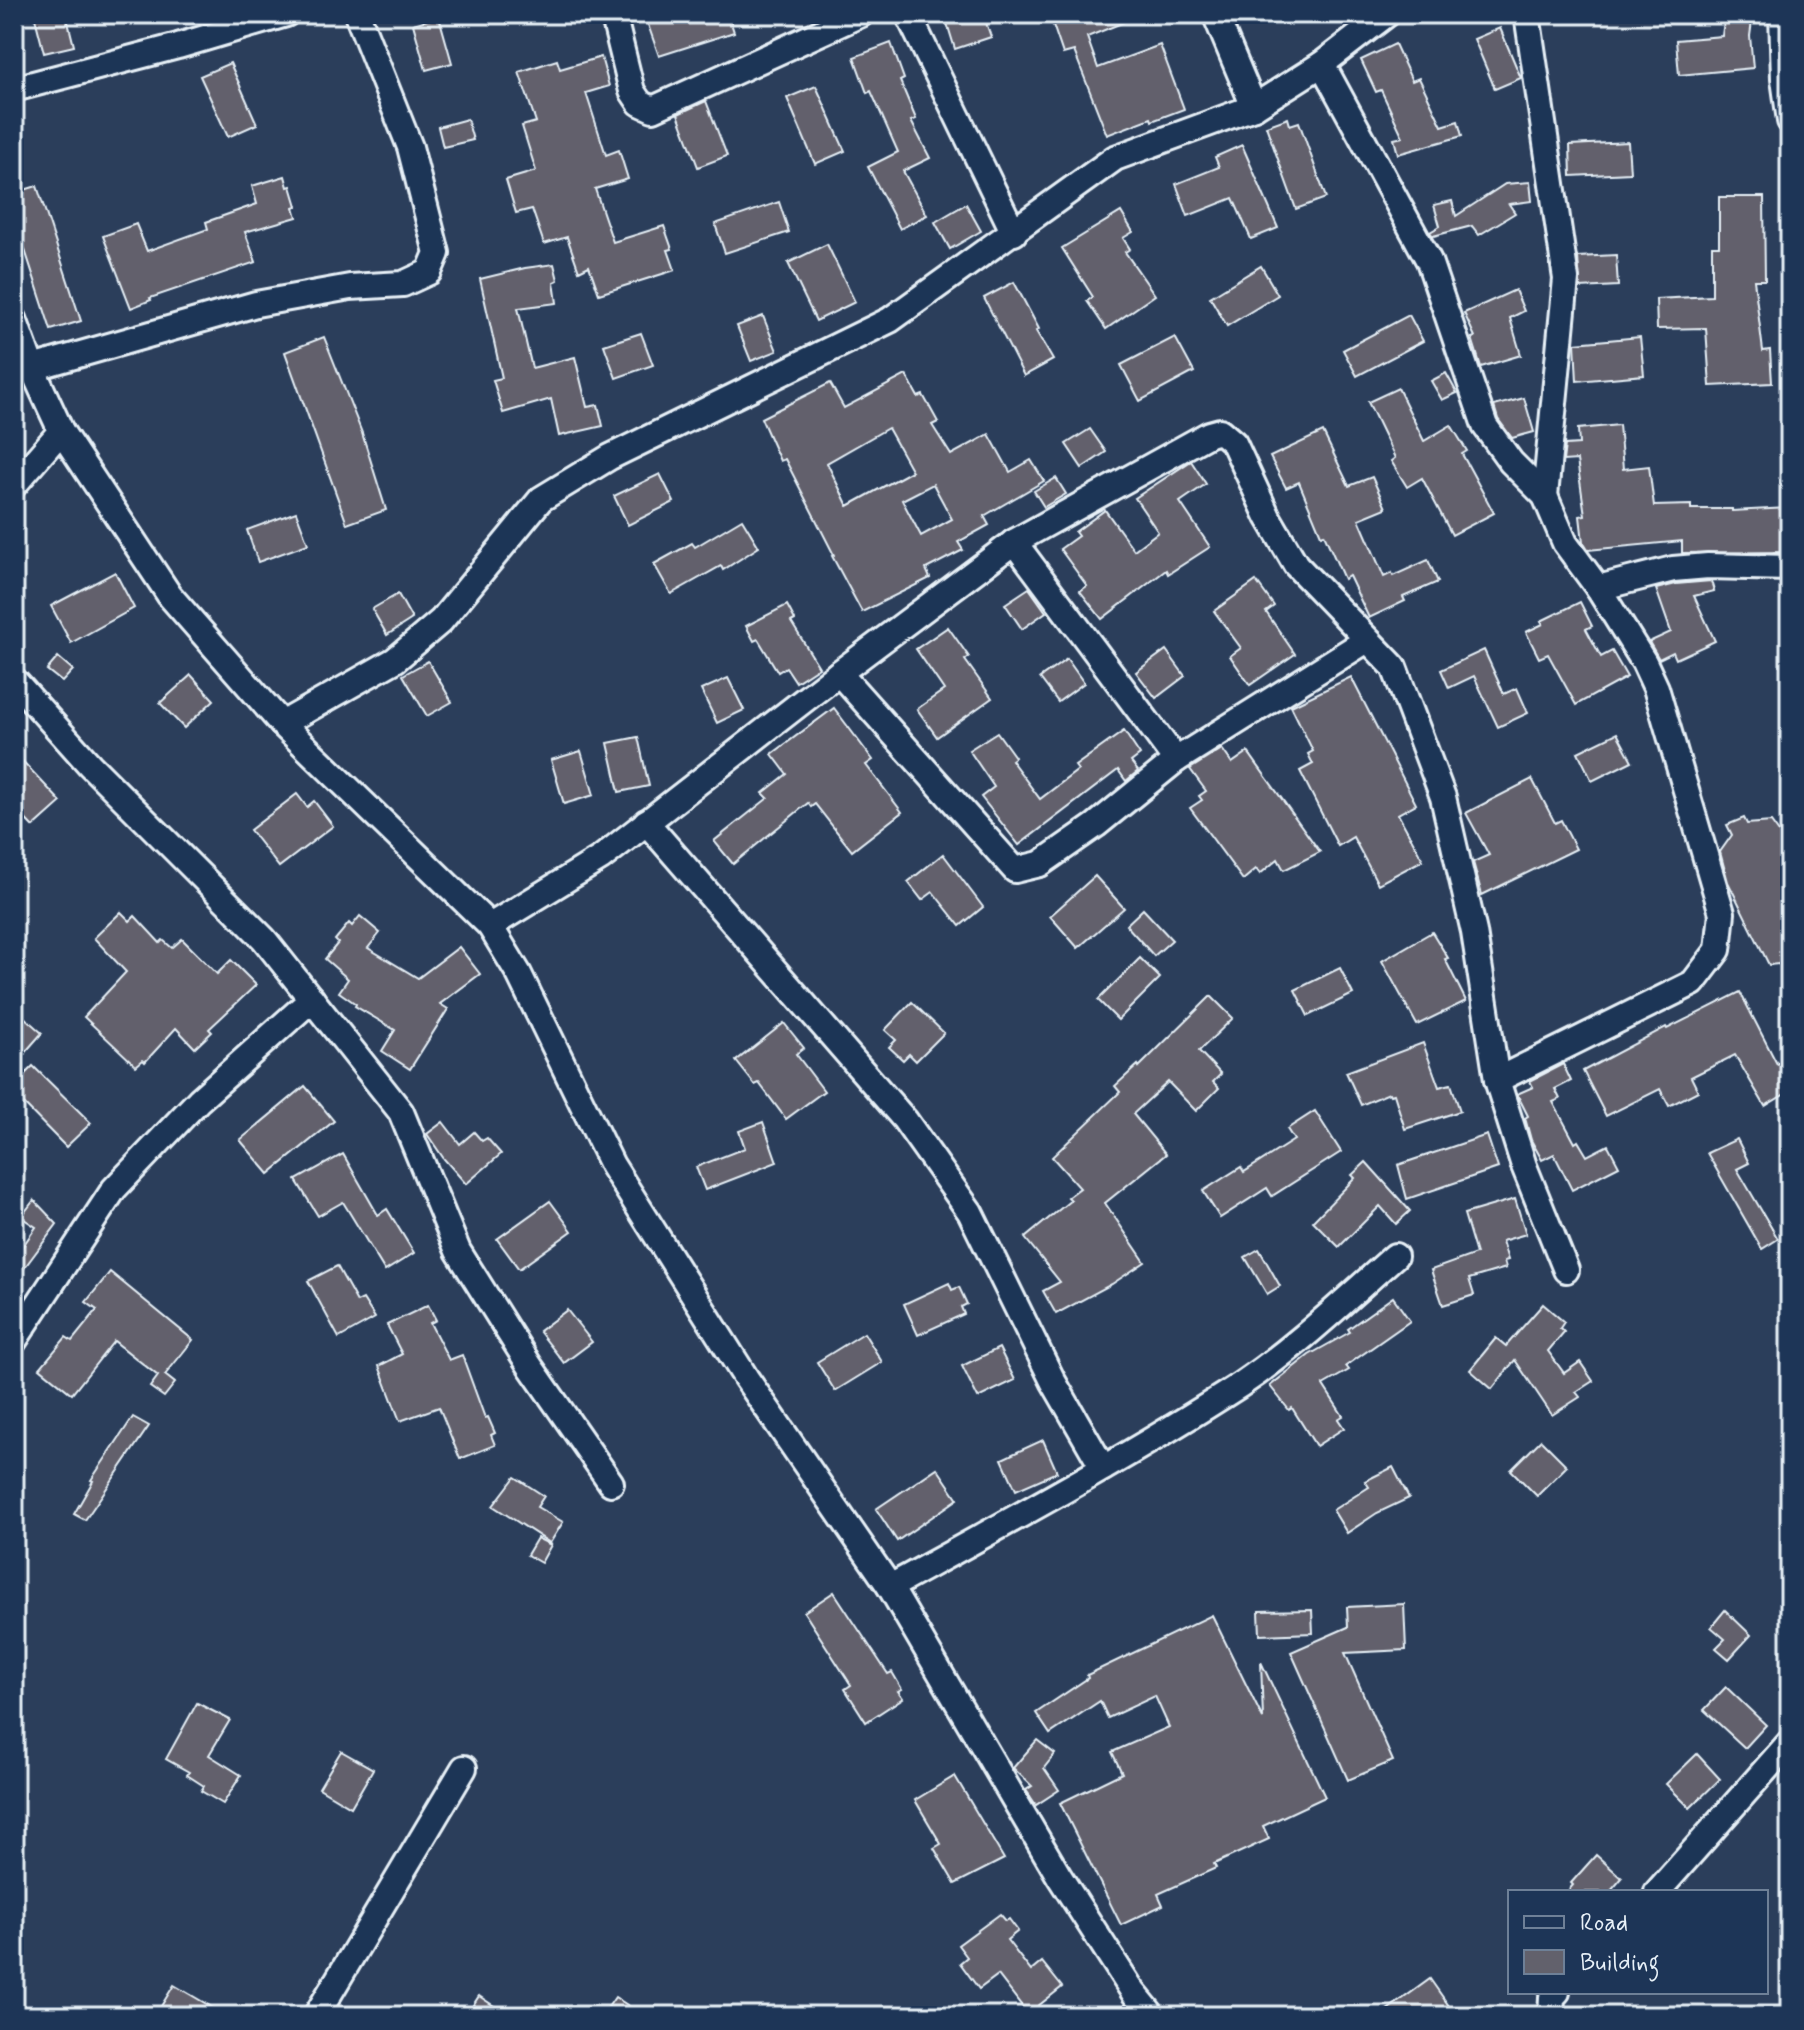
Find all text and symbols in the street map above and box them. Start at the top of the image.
legend [1508,1890,1768,1994]
text: Road [1580,1908,1628,1939]
text: Building [1580,1948,1660,1982]

